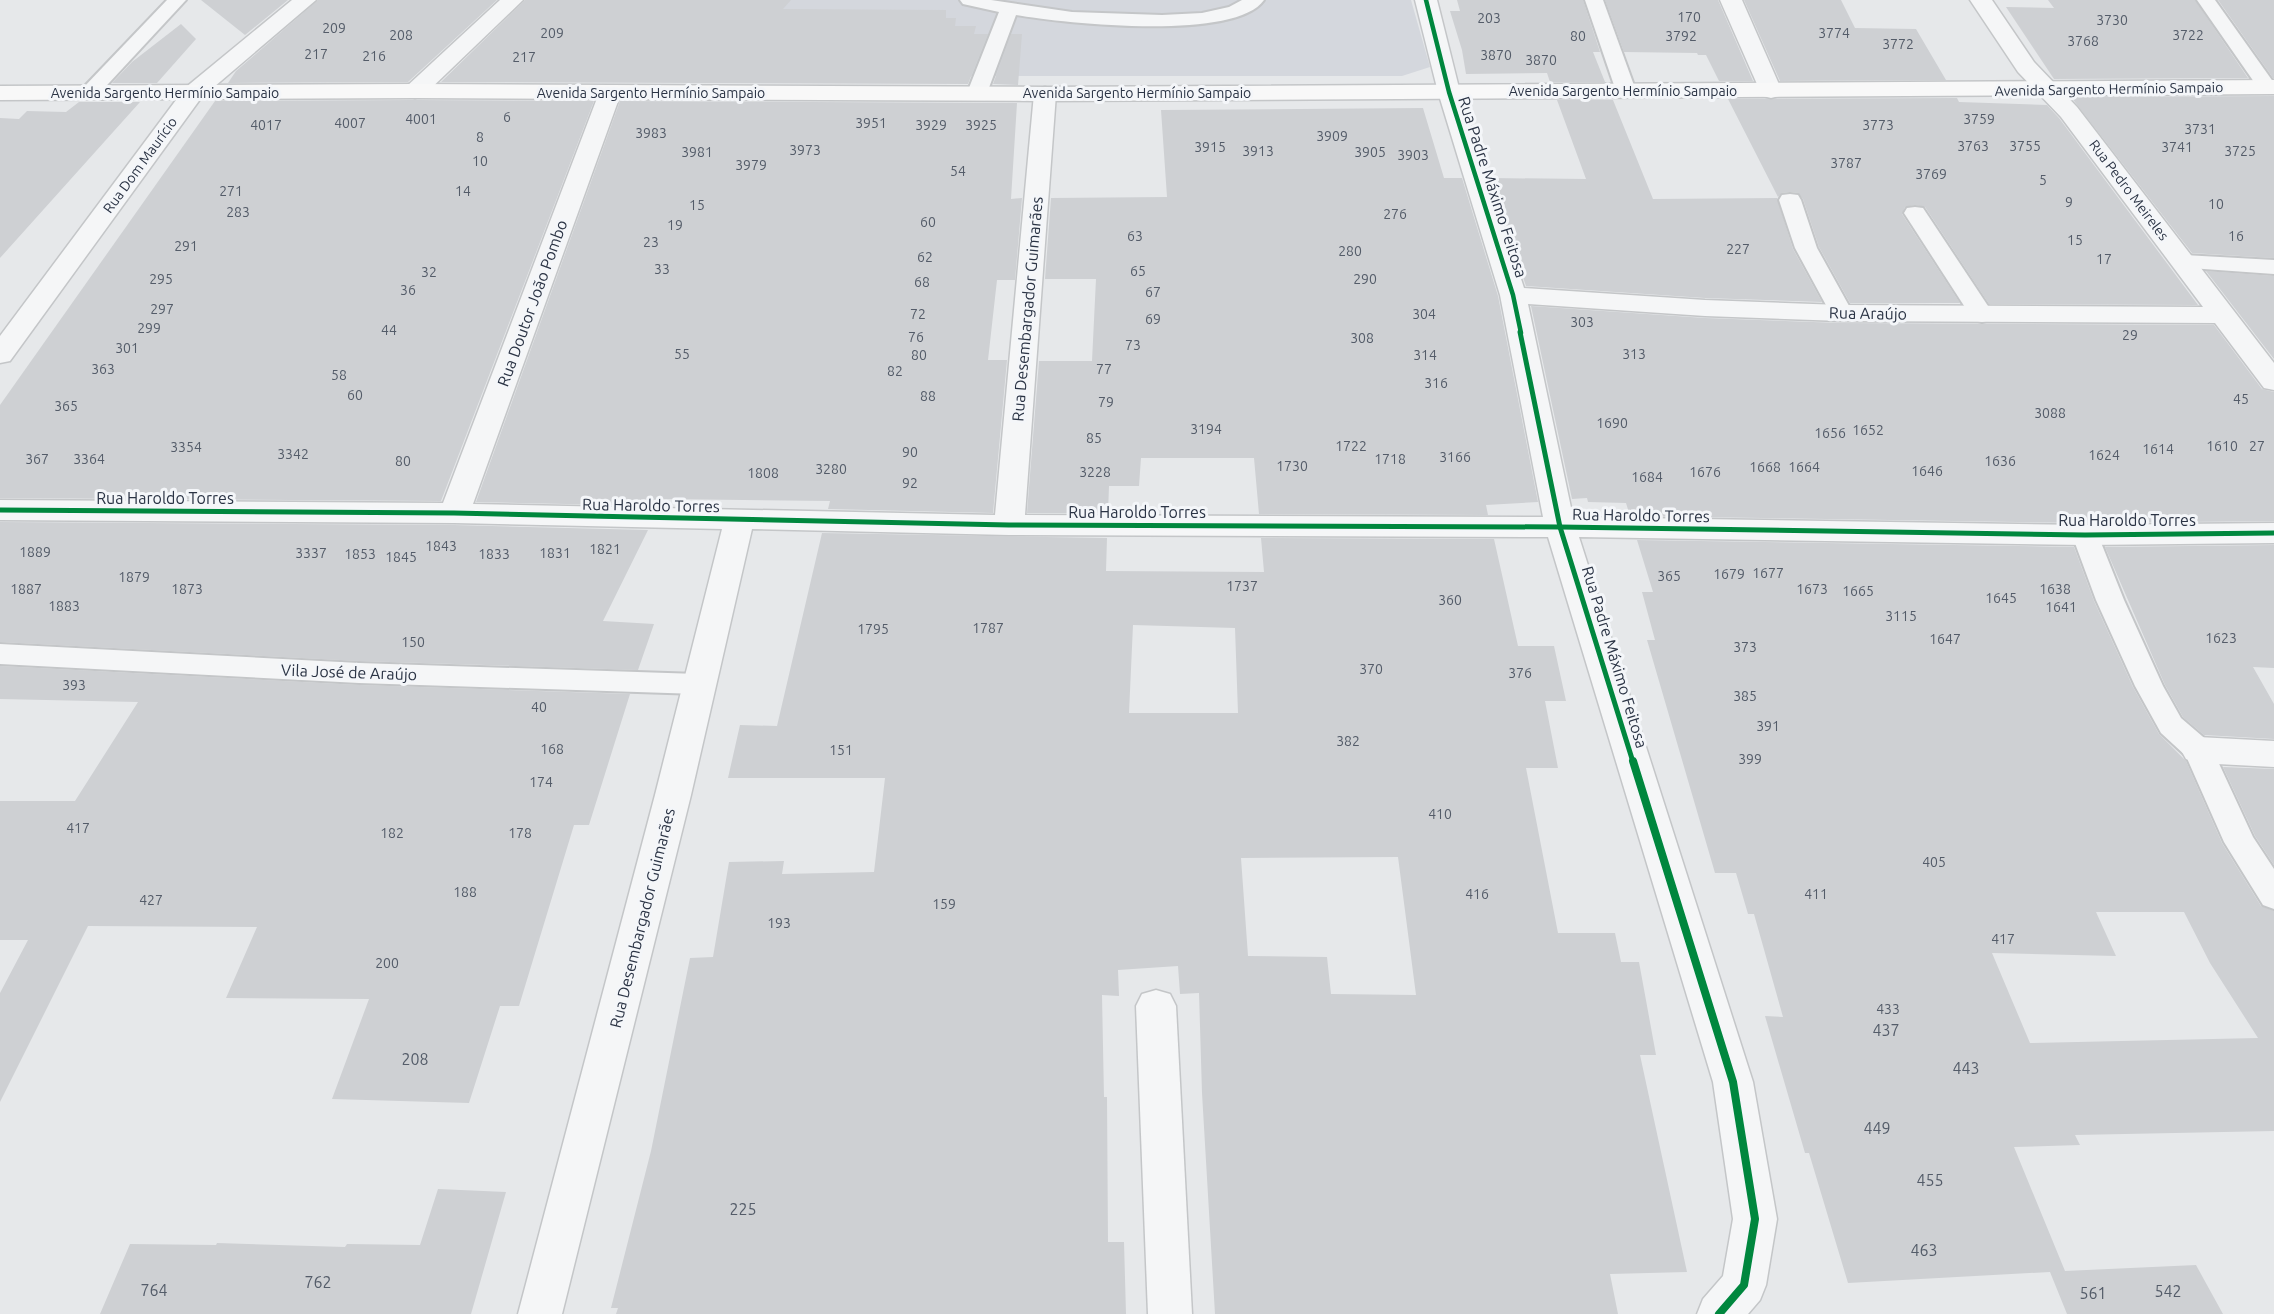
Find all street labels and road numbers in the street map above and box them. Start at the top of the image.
street label: Avenida Sargento Hermínio Sampaio [1995,79,2223,99]
street label: Avenida Sargento Hermínio Sampaio [1509,83,1737,99]
street label: Avenida Sargento Hermínio Sampaio [51,85,279,101]
street label: Avenida Sargento Hermínio Sampaio [537,85,765,101]
street label: Avenida Sargento Hermínio Sampaio [1023,85,1251,101]
street label: Rua Padre Máximo Feitosa [1455,94,1531,280]
street label: Rua Dom Maurício [100,114,180,216]
street label: Rua Pedro Meireles [2086,137,2172,243]
street label: Rua Desembargador Guimarães [1008,196,1046,422]
street label: Rua Doutor João Pombo [493,217,571,389]
street label: Rua Araújo [1829,303,1907,323]
street label: Rua Haroldo Torres [96,489,234,507]
street label: Rua Haroldo Torres [582,495,720,515]
street label: Rua Haroldo Torres [1068,503,1206,521]
street label: Rua Haroldo Torres [1572,505,1710,525]
street label: Rua Haroldo Torres [2058,511,2196,529]
street label: Rua Padre Máximo Feitosa [1579,564,1651,750]
street label: Vila José de Araújo [281,661,417,683]
street label: Rua Desembargador Guimarães [606,806,678,1030]

